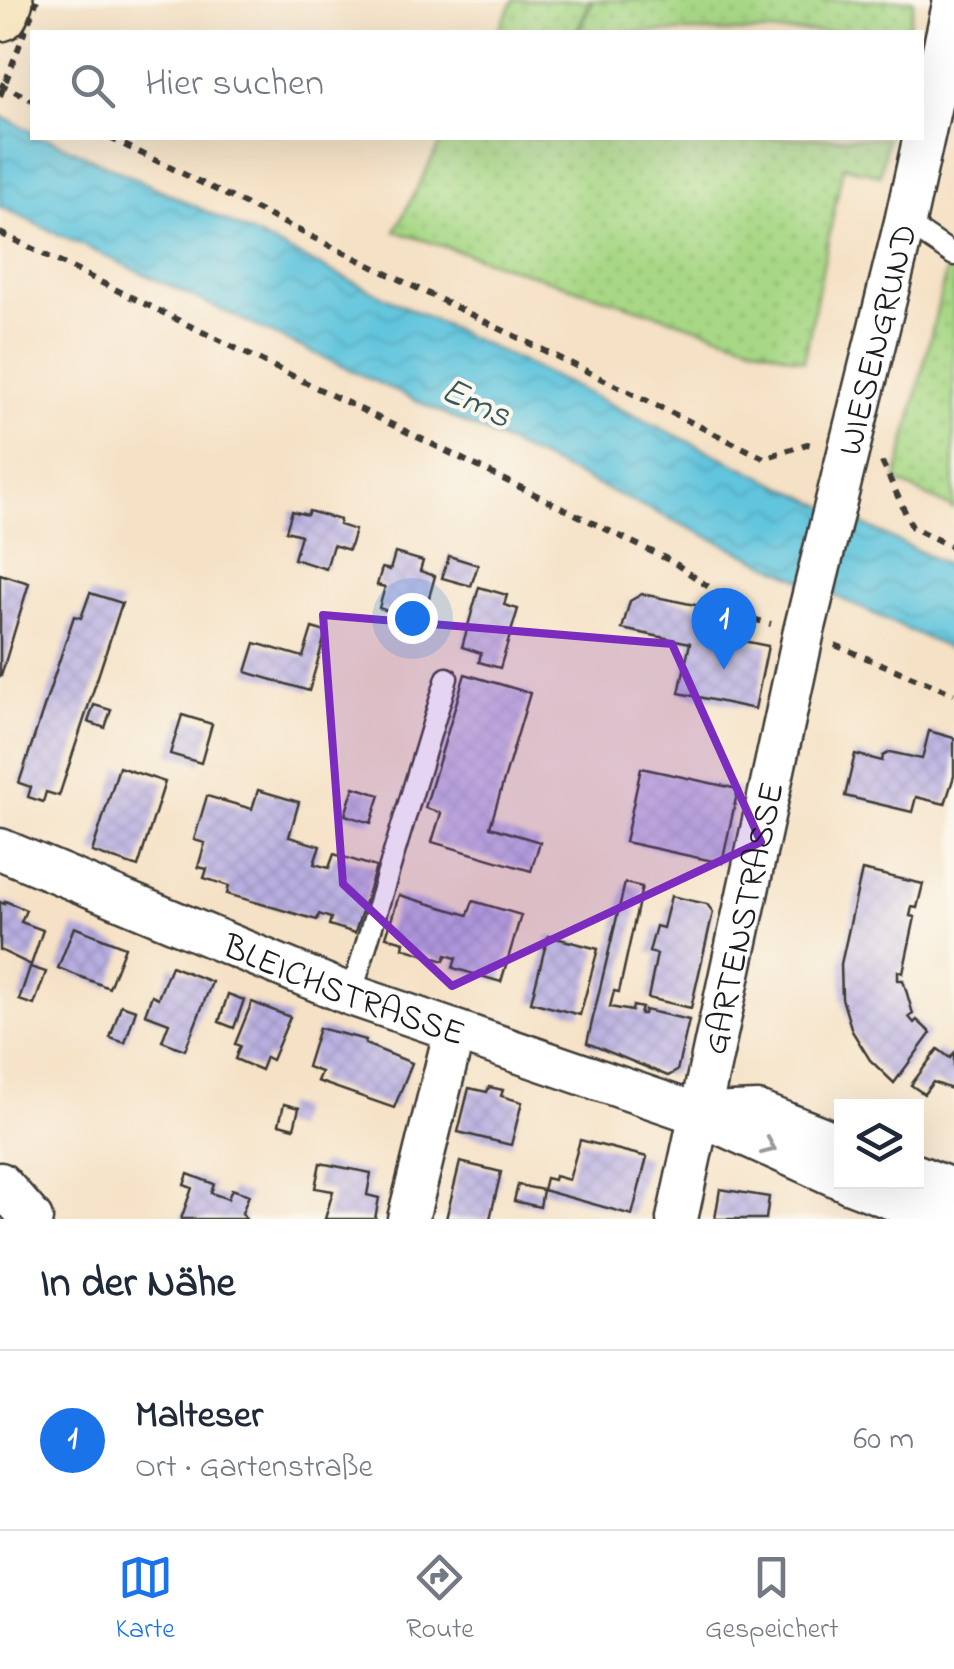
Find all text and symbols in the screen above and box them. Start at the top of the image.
search box [30,30,924,140]
text: Hier suchen [145,57,324,113]
icon: search [65,58,120,113]
street label: WIESENGRUND [826,219,933,461]
water label: Ems [431,364,520,445]
pin: 1 [692,588,756,670]
your location [387,593,438,644]
street label: GARTENSTRASSE [691,778,800,1060]
street label: BLEICHSTRASSE [214,922,471,1061]
map controls [834,1099,924,1189]
button: layers [834,1099,924,1189]
one-way arrow [759,1135,777,1155]
text: In der Nähe [40,1254,235,1315]
text: Malteser [135,1389,263,1445]
text: 1 [67,1417,78,1464]
text: 60 m [853,1417,914,1464]
text: Ort · Gartenstraße [135,1445,373,1492]
tab: Karte [116,1550,175,1651]
tab: Route [406,1550,474,1651]
tab: Gespeichert [705,1550,838,1651]

